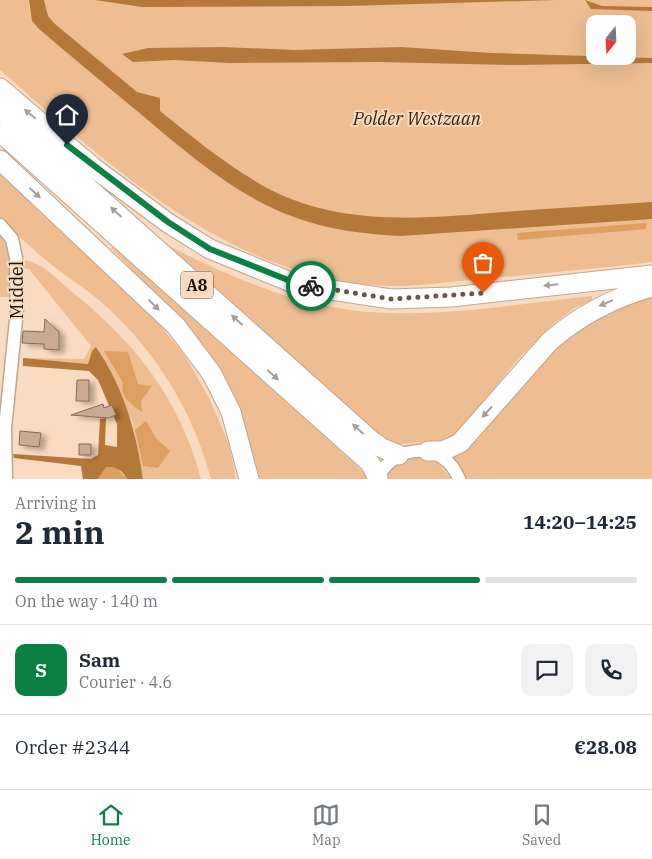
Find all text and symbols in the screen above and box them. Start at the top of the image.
north arrow [586,15,636,65]
map controls [586,15,636,65]
pin [46,94,88,145]
icon: home [53,101,81,129]
park label: Polder Westzaan [352,107,482,130]
one-way arrow [24,108,37,119]
one-way arrow [29,187,41,199]
one-way arrow [110,206,122,218]
pin [462,242,504,293]
icon: bag [469,249,497,277]
street label: Middel [5,261,28,319]
courier [286,261,336,311]
road number: A8 [181,272,213,298]
icon: bike [297,272,325,300]
one-way arrow [543,281,559,289]
one-way arrow [147,299,159,311]
one-way arrow [599,300,613,308]
one-way arrow [230,315,243,326]
one-way arrow [266,369,278,381]
one-way arrow [482,406,493,419]
one-way arrow [352,424,364,435]
text: Arriving in [15,493,97,513]
text: 14:20–14:25 [523,510,637,534]
text: 2 min [15,511,105,553]
text: On the way · 140 m [15,591,158,611]
button: chat [521,644,573,696]
button: phone [585,644,637,696]
text: Sam [79,648,120,672]
text: S [35,658,47,682]
text: Courier · 4.6 [79,672,172,692]
text: Order #2344 [15,735,130,759]
text: €28.08 [574,735,637,759]
tab: Home [91,801,131,849]
tab: Map [312,801,341,849]
tab: Saved [522,801,561,849]

